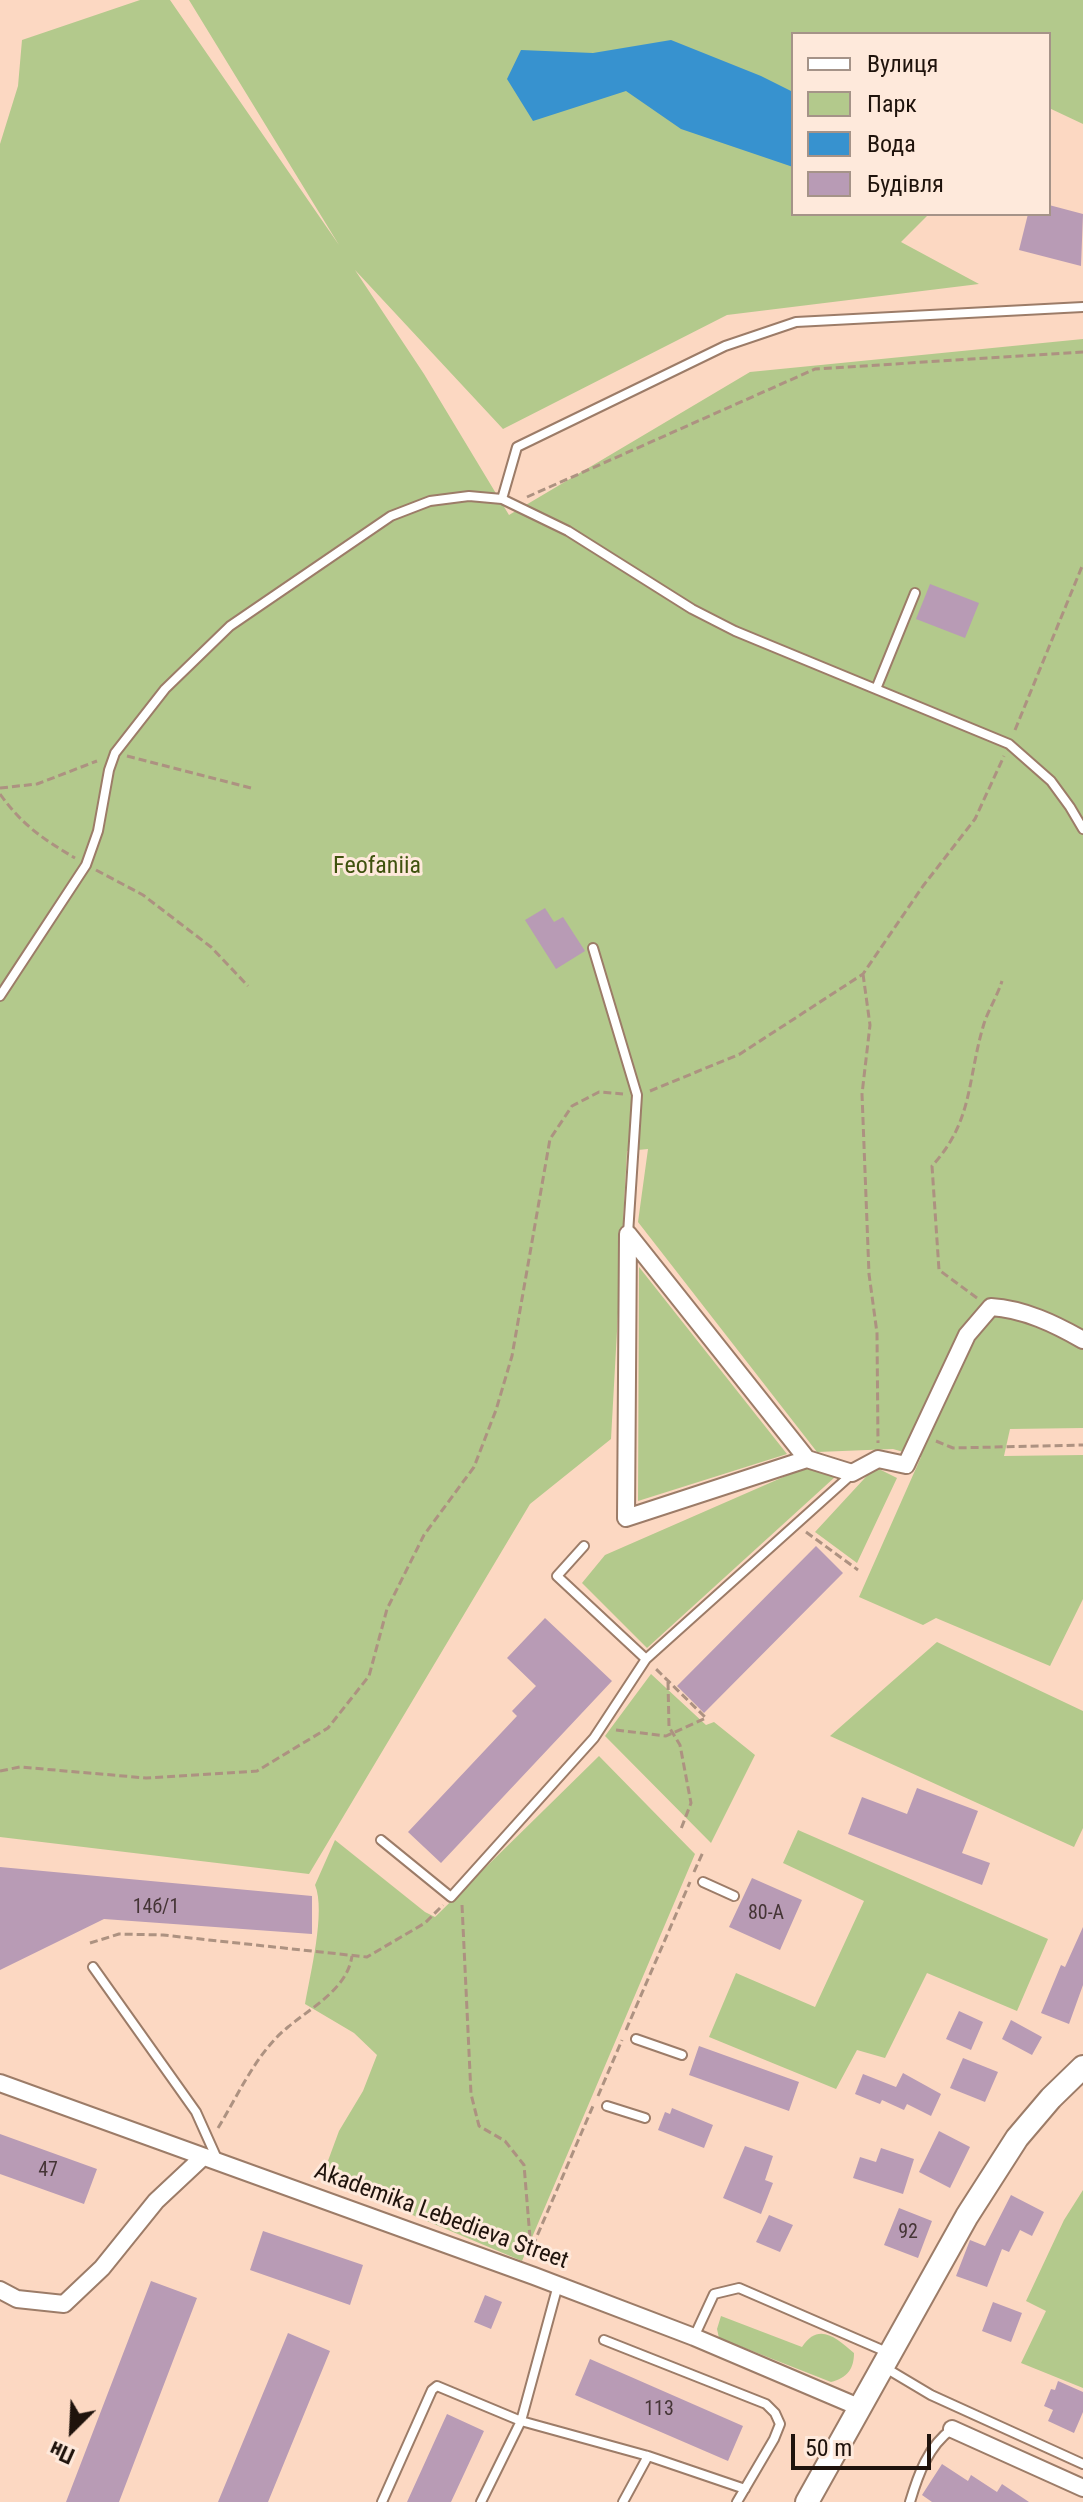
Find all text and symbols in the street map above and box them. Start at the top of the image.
legend [791,32,1051,216]
text: Вулиця [867,50,938,78]
text: Парк [867,90,917,118]
text: Вода [867,130,916,158]
text: Будівля [867,170,944,198]
park label: Feofaniia [333,853,421,881]
house number: 14б/1 [133,1896,179,1920]
house number: 80-А [748,1902,784,1926]
street label: Akademika Lebedieva Street [310,2158,572,2276]
house number: 47 [38,2159,58,2183]
house number: 92 [898,2221,918,2245]
north arrow [32,2390,112,2470]
house number: 113 [644,2398,674,2422]
scale bar [795,2418,935,2468]
text: 50 m [805,2434,852,2462]
text: Пн [46,2436,78,2469]

